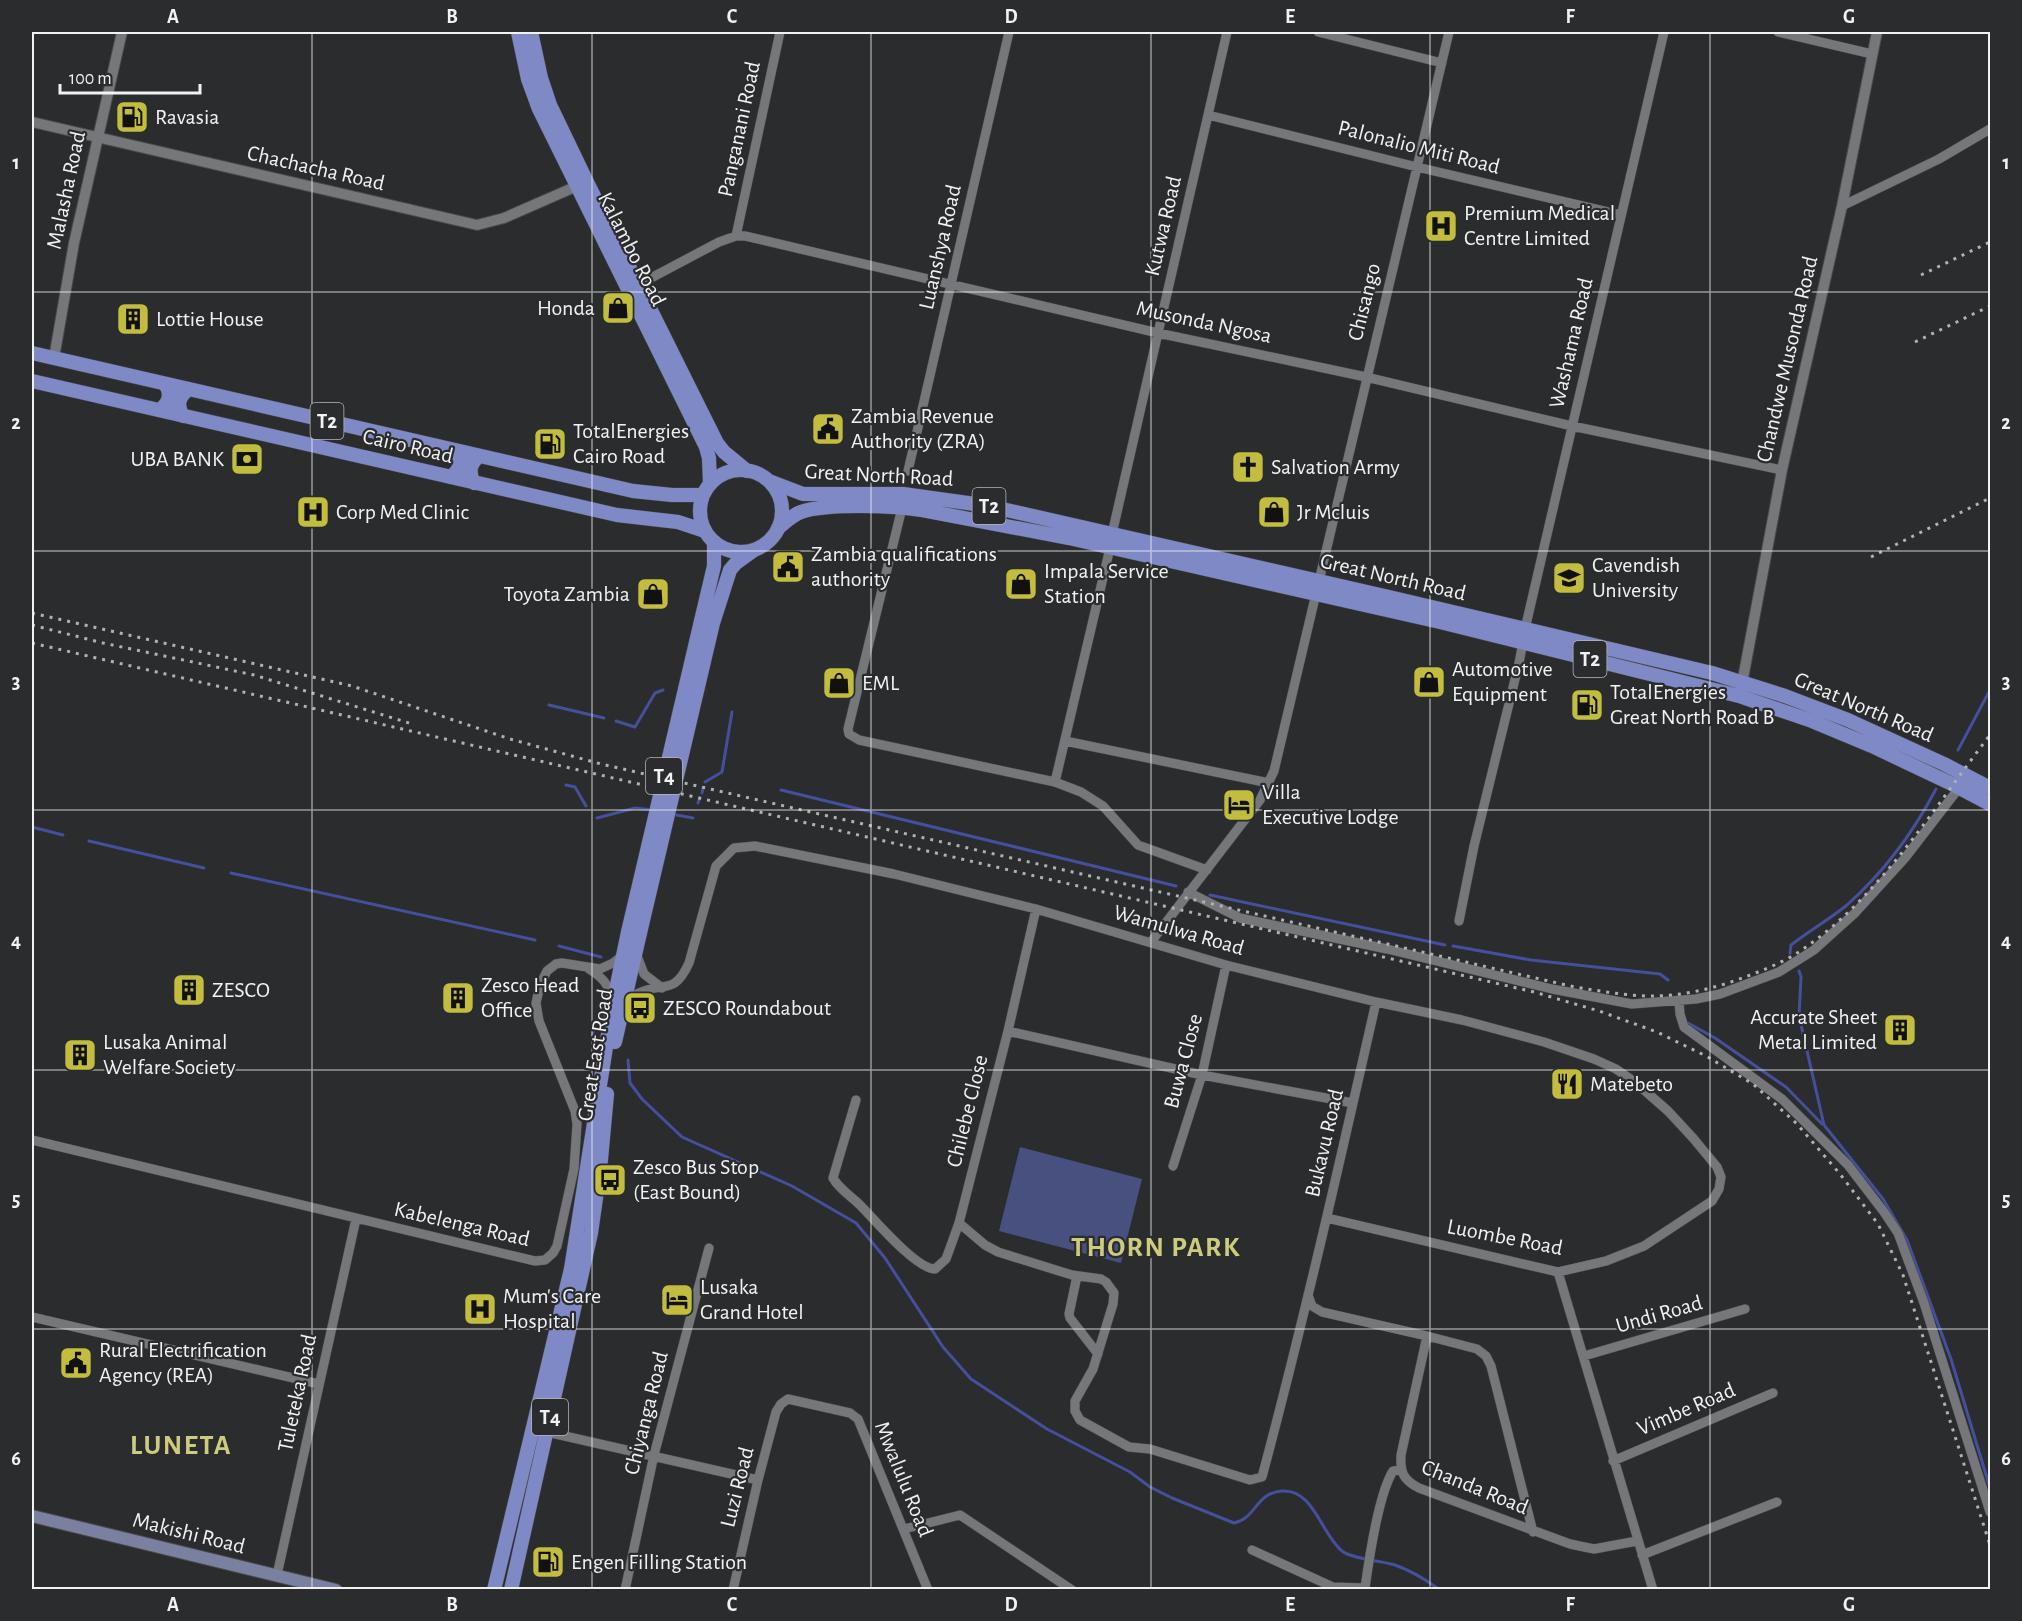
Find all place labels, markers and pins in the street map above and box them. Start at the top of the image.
fuel station icon: Ravasia [114,99,150,135]
place label: Ravasia [155,106,219,128]
place label: Premium Medical Centre Limited [1464,202,1615,249]
hospital icon: Premium Medical Centre Limited [1423,208,1459,244]
shop icon: Honda [600,290,636,326]
place label: Honda [537,297,595,319]
building icon: Lottie House [115,301,151,337]
place label: Lottie House [156,308,264,330]
place label: Zambia Revenue Authority (ZRA) [851,405,994,452]
public building icon: Zambia Revenue Authority (ZRA) [810,411,846,447]
place label: TotalEnergies Cairo Road [573,420,689,467]
fuel station icon: TotalEnergies Cairo Road [532,426,568,462]
bank icon: UBA BANK [229,441,265,477]
place label: UBA BANK [130,448,225,470]
church icon: Salvation Army [1230,449,1266,485]
place label: Salvation Army [1271,456,1400,478]
hospital icon: Corp Med Clinic [295,494,331,530]
shop icon: Jr Mcluis [1256,494,1292,530]
place label: Corp Med Clinic [336,501,469,523]
place label: Jr Mcluis [1297,501,1370,523]
place label: Zambia qualifications authority [811,543,997,590]
public building icon: Zambia qualifications authority [770,549,806,585]
place label: Cavendish University [1592,554,1680,601]
place label: Impala Service Station [1044,560,1169,607]
school or university icon: Cavendish University [1551,560,1587,596]
shop icon: Impala Service Station [1003,566,1039,602]
shop icon: Toyota Zambia [635,576,671,612]
place label: Toyota Zambia [504,583,630,605]
place label: Automotive Equipment [1452,658,1553,705]
shop icon: Automotive Equipment [1411,664,1447,700]
shop icon: EML [821,665,857,701]
place label: EML [862,672,900,694]
place label: TotalEnergies Great North Road B [1610,681,1774,728]
fuel station icon: TotalEnergies Great North Road B [1569,687,1605,723]
place label: Villa Executive Lodge [1262,781,1399,828]
hotel icon: Villa Executive Lodge [1221,787,1257,823]
building icon: ZESCO [171,972,207,1008]
place label: Zesco Head Office [481,974,580,1021]
place label: ZESCO [212,979,270,1001]
building icon: Zesco Head Office [440,980,476,1016]
bus stop icon: ZESCO Roundabout [622,990,658,1026]
place label: ZESCO Roundabout [663,997,831,1019]
place label: Accurate Sheet Metal Limited [1750,1006,1877,1053]
building icon: Accurate Sheet Metal Limited [1882,1012,1918,1048]
place label: Lusaka Animal Welfare Society [103,1031,236,1078]
building icon: Lusaka Animal Welfare Society [62,1037,98,1073]
restaurant icon: Matebeto [1549,1066,1585,1102]
place label: Matebeto [1590,1073,1673,1095]
place label: Zesco Bus Stop (East Bound) [633,1156,759,1203]
bus stop icon: Zesco Bus Stop (East Bound) [592,1162,628,1198]
place label: Lusaka Grand Hotel [700,1276,804,1323]
hotel icon: Lusaka Grand Hotel [659,1282,695,1318]
place label: Mum's Care Hospital [503,1285,601,1332]
hospital icon: Mum's Care Hospital [462,1291,498,1327]
place label: Rural Electrification Agency (REA) [99,1339,267,1386]
public building icon: Rural Electrification Agency (REA) [58,1345,94,1381]
fuel station icon: Engen Filling Station [530,1544,566,1580]
place label: Engen Filling Station [571,1551,747,1573]

